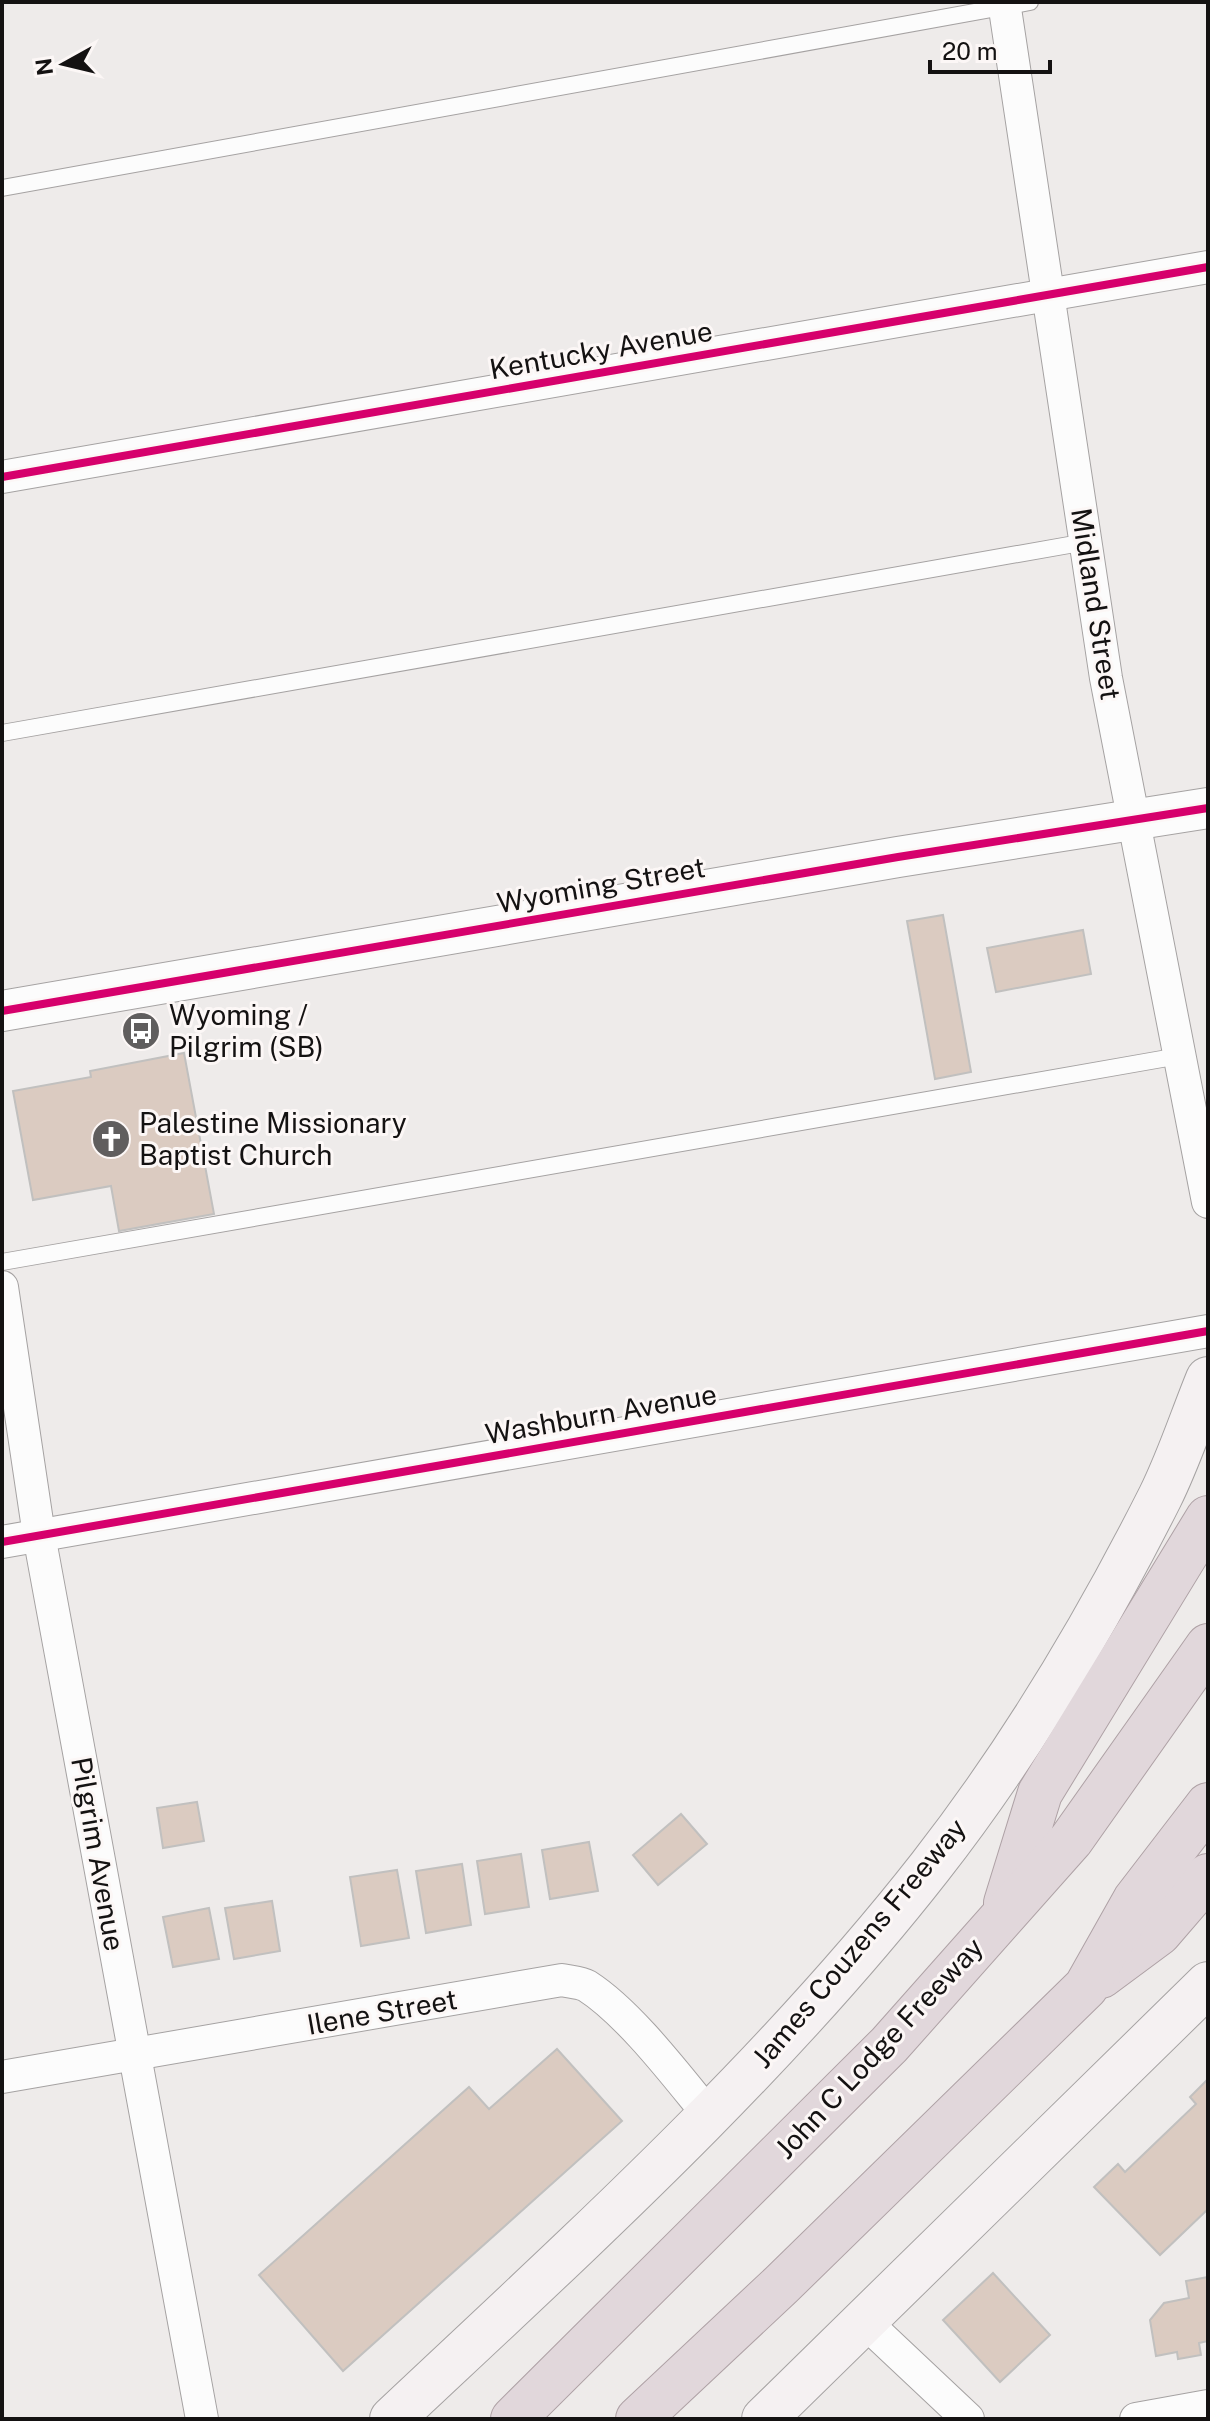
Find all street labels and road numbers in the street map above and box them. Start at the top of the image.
street label: Kentucky Avenue [487,314,715,385]
street label: Midland Street [1065,506,1128,702]
street label: Wyoming Street [494,850,708,919]
street label: Washburn Avenue [483,1377,719,1450]
street label: Pilgrim Avenue [65,1754,132,1954]
street label: James Couzens Freeway [745,1811,973,2074]
street label: John C Lodge Freeway [768,1930,990,2165]
street label: Ilene Street [304,1982,460,2041]

